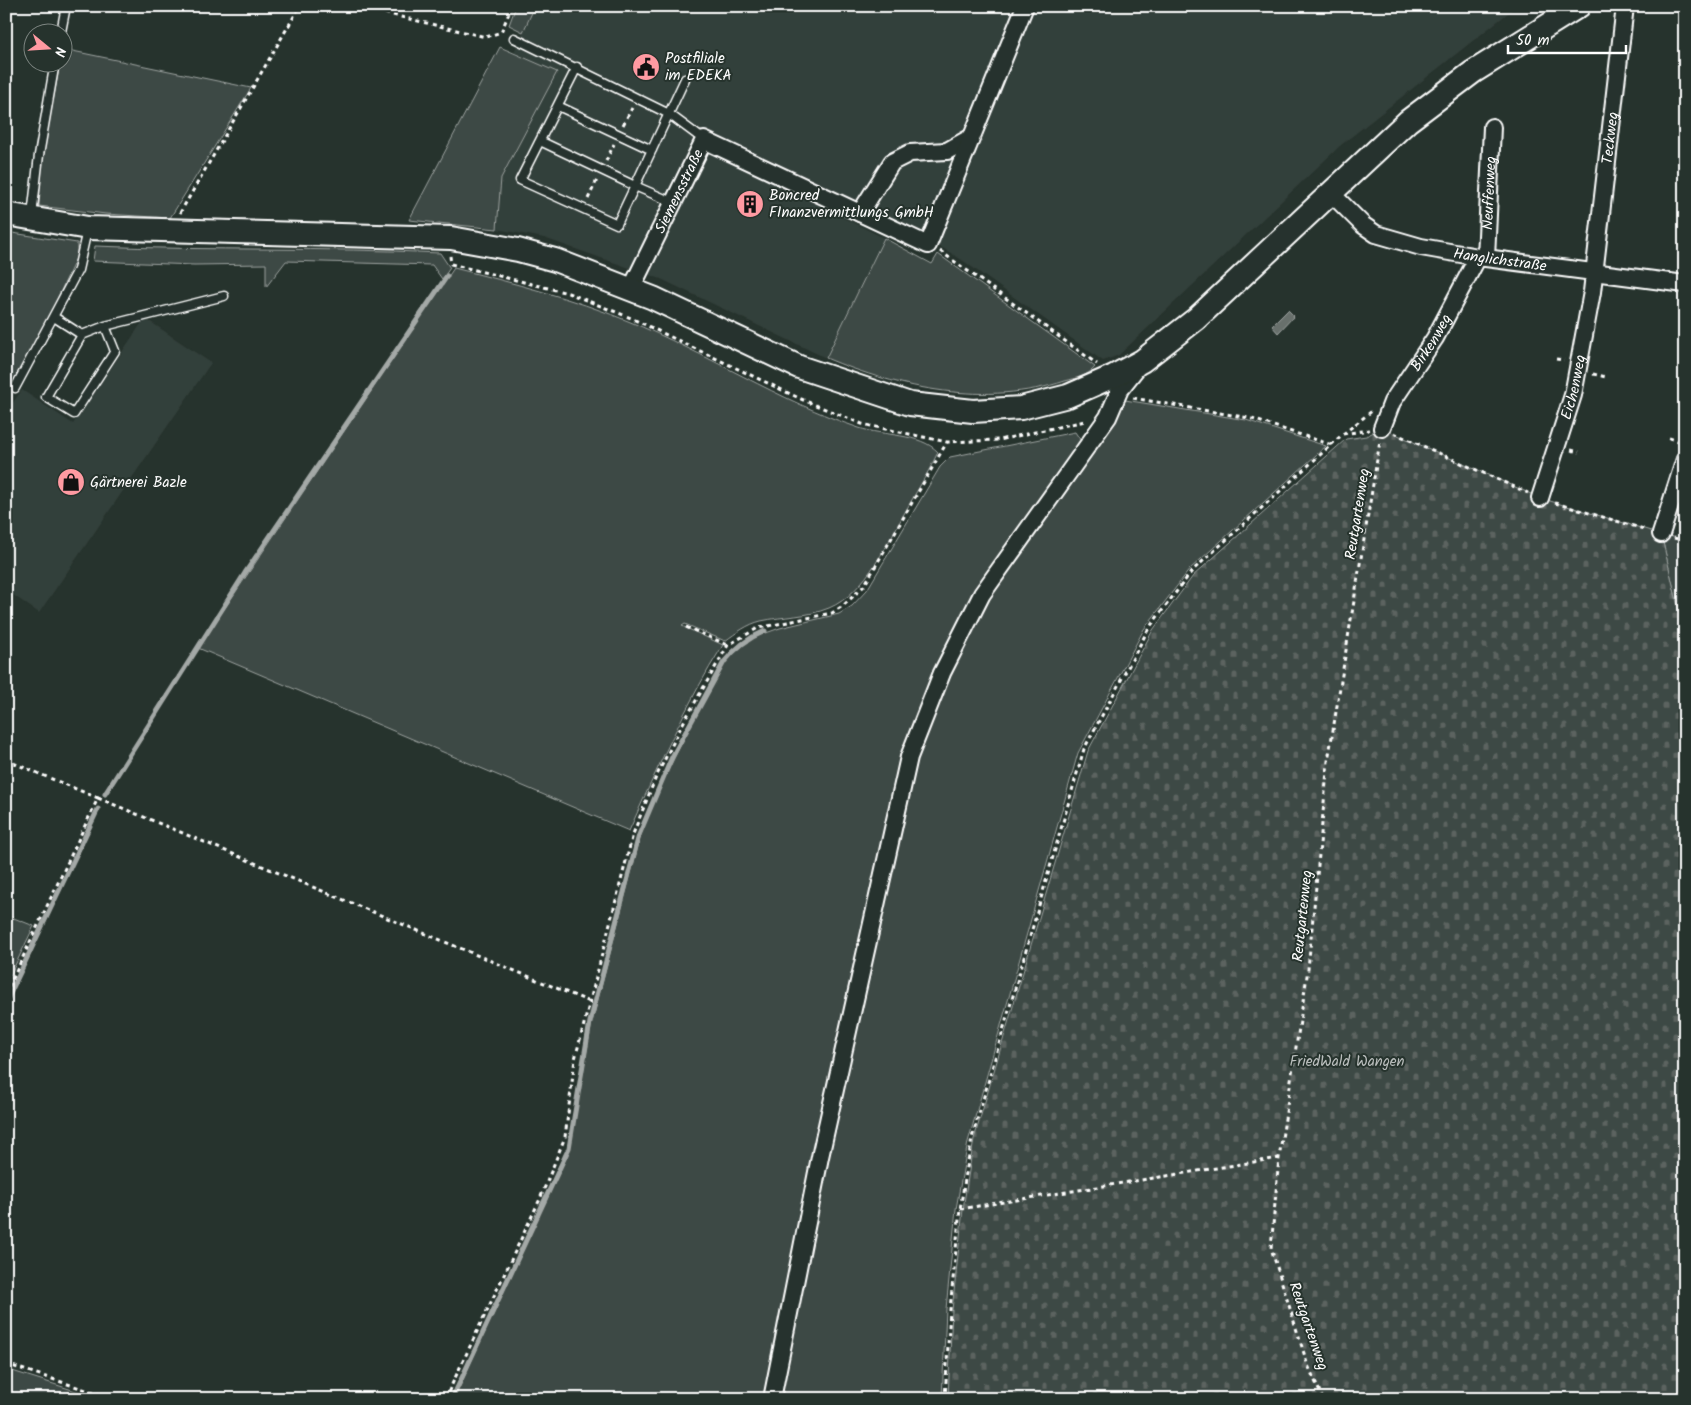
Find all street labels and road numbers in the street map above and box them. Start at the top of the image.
street label: Teckweg [1596,111,1626,166]
street label: Siemensstraße [649,145,711,238]
street label: Neuffenweg [1476,156,1504,231]
street label: Hanglichstraße [1451,242,1548,279]
street label: Birkenweg [1405,310,1459,377]
street label: Eichenweg [1555,353,1593,423]
street label: Reutgartenweg [1339,467,1377,562]
street label: Reutgartenweg [1286,869,1320,963]
street label: Reutgartenweg [1282,1279,1334,1374]

